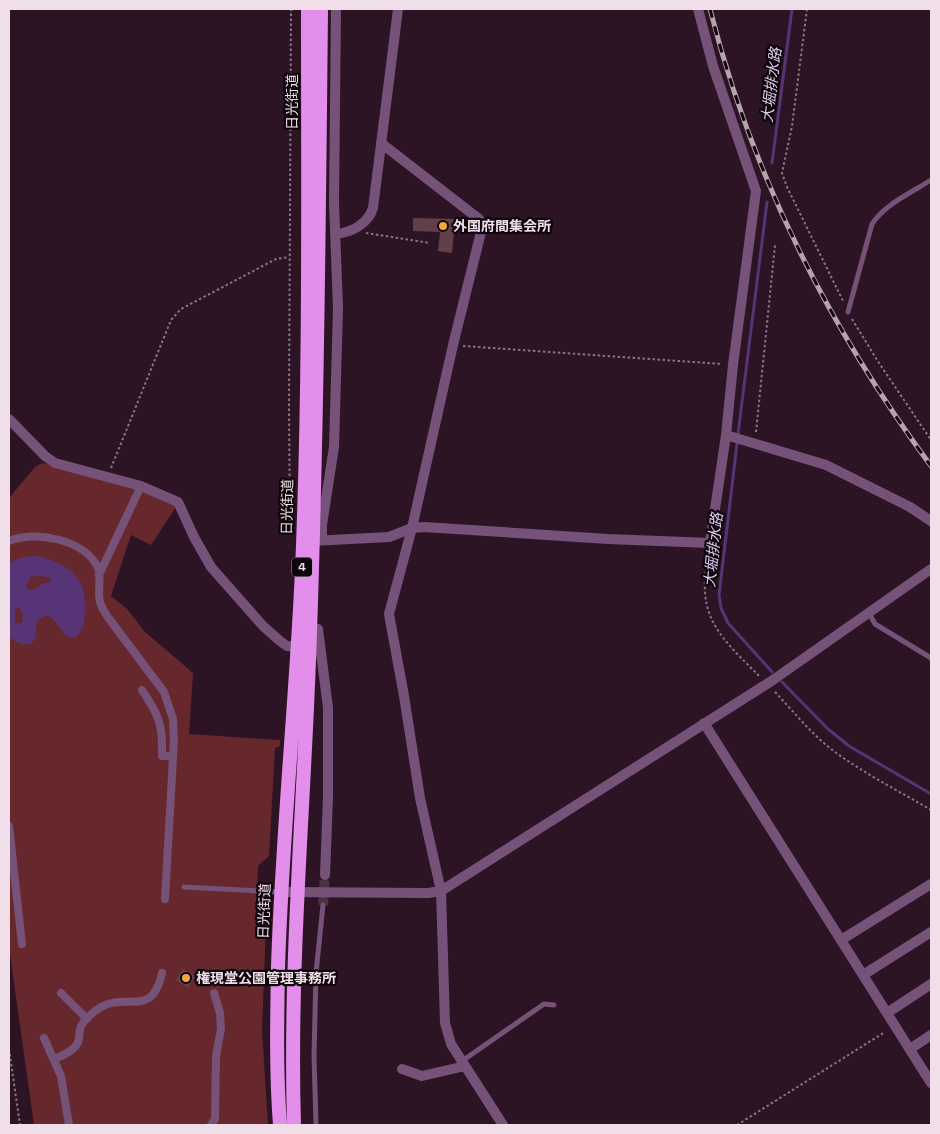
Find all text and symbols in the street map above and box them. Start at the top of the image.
water label: 大堀排水路 [757,45,785,123]
street label: 日光街道 [283,74,301,130]
place label: 外国府間集会所 [453,217,551,235]
marker: 外国府間集会所 [437,220,449,232]
street label: 日光街道 [278,479,296,535]
water label: 大堀排水路 [700,510,727,588]
road number: 4 [292,558,312,576]
street label: 日光街道 [254,883,274,939]
place label: 権現堂公園管理事務所 [196,969,336,987]
marker: 権現堂公園管理事務所 [180,972,192,984]

